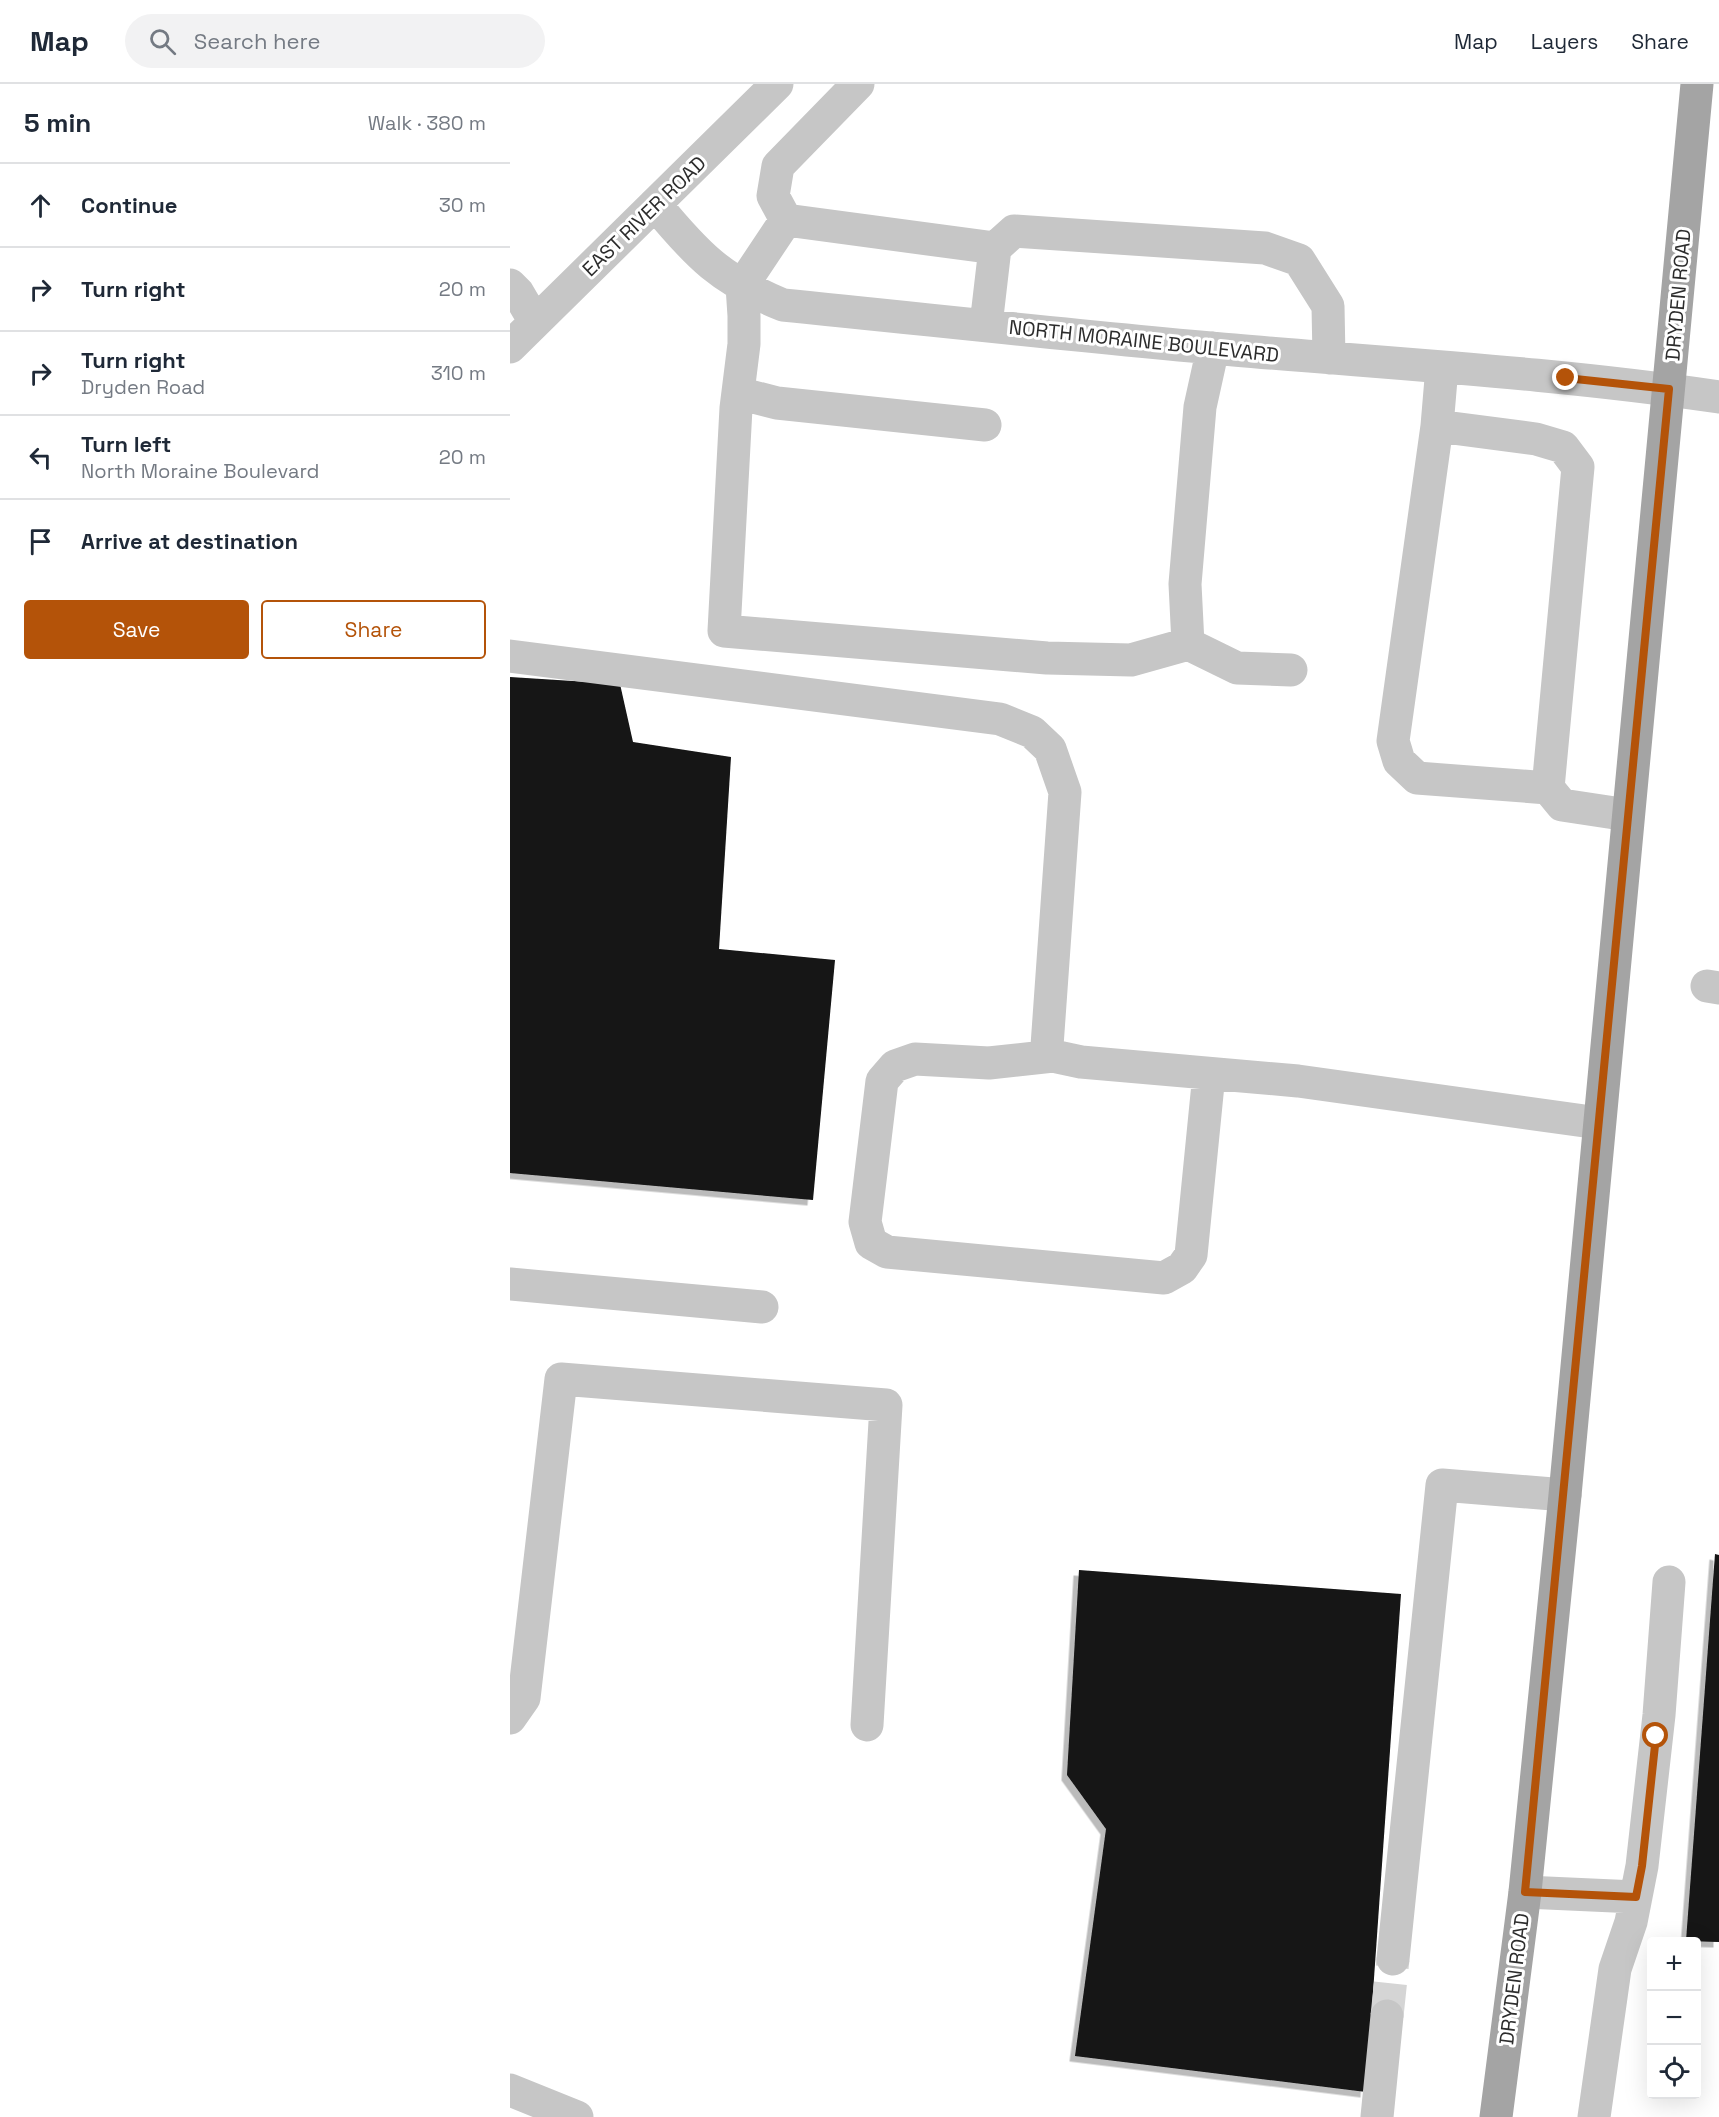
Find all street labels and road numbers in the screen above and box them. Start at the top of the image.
street label: EAST RIVER ROAD [577,150,711,282]
street label: DRYDEN ROAD [1659,228,1697,362]
street label: NORTH MORAINE BOULEVARD [1008,314,1280,368]
street label: DRYDEN ROAD [1493,1912,1535,2046]

